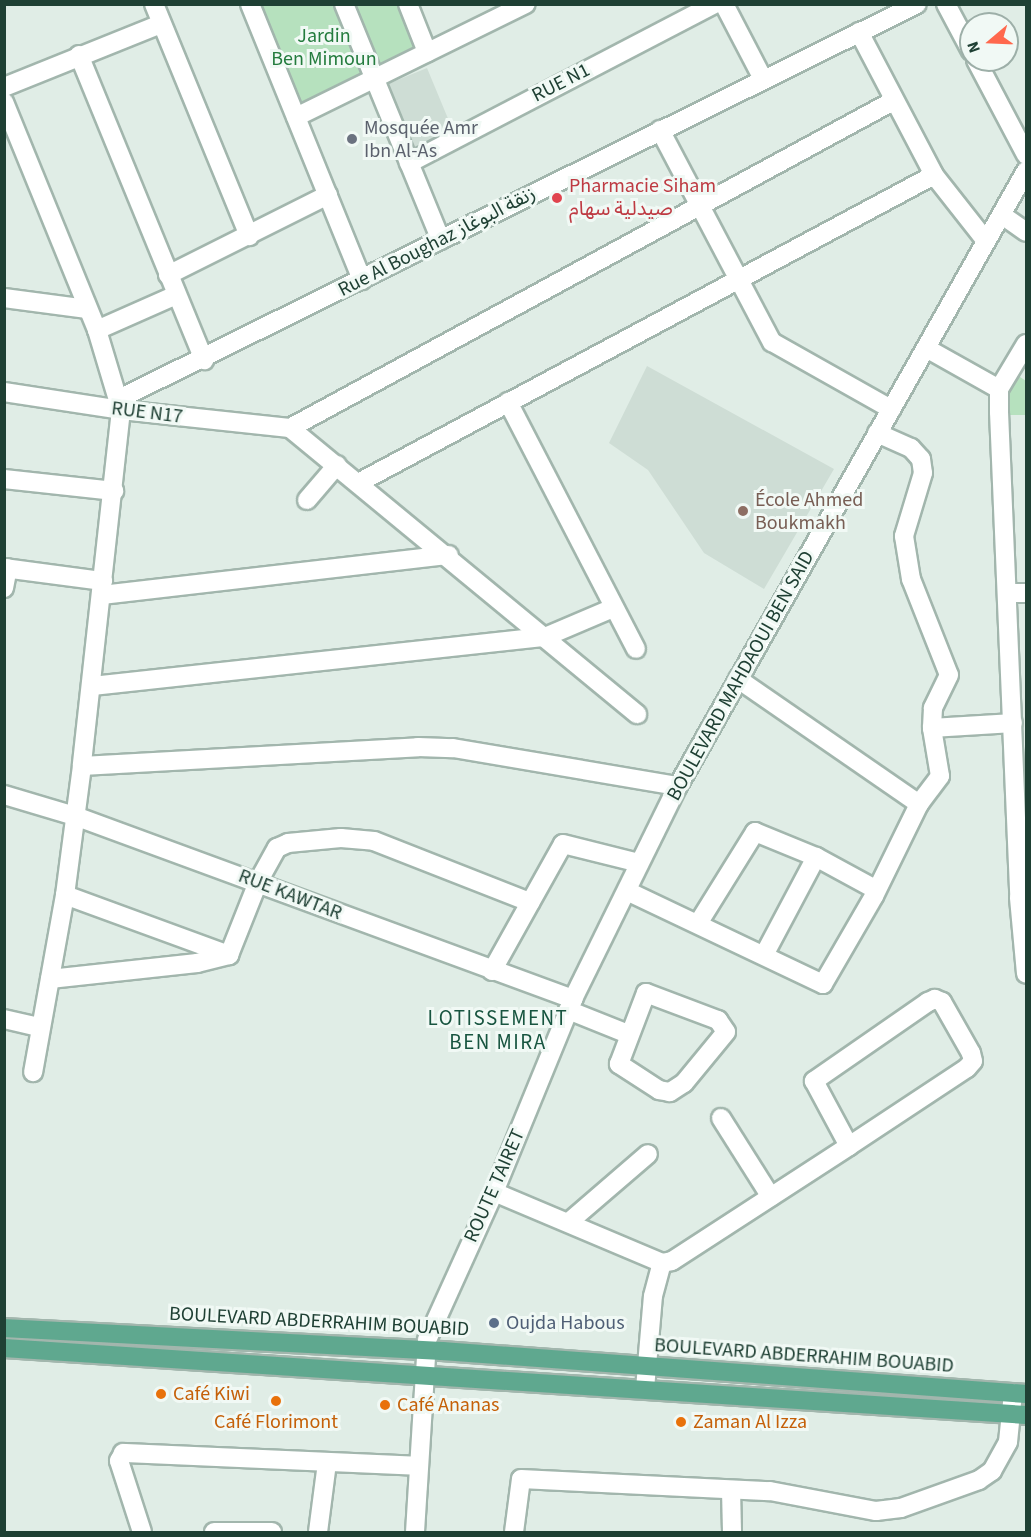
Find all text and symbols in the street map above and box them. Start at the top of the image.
north arrow [959,12,1019,72]
park label: Jardin Ben Mimoun [271,25,377,72]
text: N [962,39,986,56]
street label: RUE N1 [528,58,594,108]
place label: Mosquée Amr Ibn Al-As [364,116,478,163]
marker: Mosquée Amr Ibn Al-As [345,132,359,146]
place label: Pharmacie Siham صيدلية سهام [569,174,716,221]
street label: Rue Al Boughaz زنقة البوغاز [334,182,540,302]
marker: Pharmacie Siham صيدلية سهام [550,191,564,205]
street label: RUE N17 [110,397,184,429]
place label: École Ahmed Boukmakh [755,488,863,535]
marker: École Ahmed Boukmakh [736,504,750,518]
street label: BOULEVARD MAHDAOUI BEN SAID [662,547,820,805]
street label: RUE KAWTAR [235,864,345,926]
district label: LOTISSEMENT BEN MIRA [428,1005,568,1055]
street label: ROUTE TAIRET [459,1126,531,1246]
street label: BOULEVARD ABDERRAHIM BOUABID [168,1302,470,1342]
place label: Oujda Habous [506,1311,625,1335]
marker: Oujda Habous [487,1316,501,1330]
street label: BOULEVARD ABDERRAHIM BOUABID [653,1334,955,1378]
place label: Café Kiwi [173,1382,250,1406]
marker: Café Kiwi [154,1387,168,1401]
place label: Café Ananas [397,1393,499,1417]
marker: Café Florimont [269,1394,283,1408]
marker: Café Ananas [378,1398,392,1412]
place label: Café Florimont [214,1410,338,1434]
place label: Zaman Al Izza [693,1410,807,1434]
marker: Zaman Al Izza [674,1415,688,1429]

